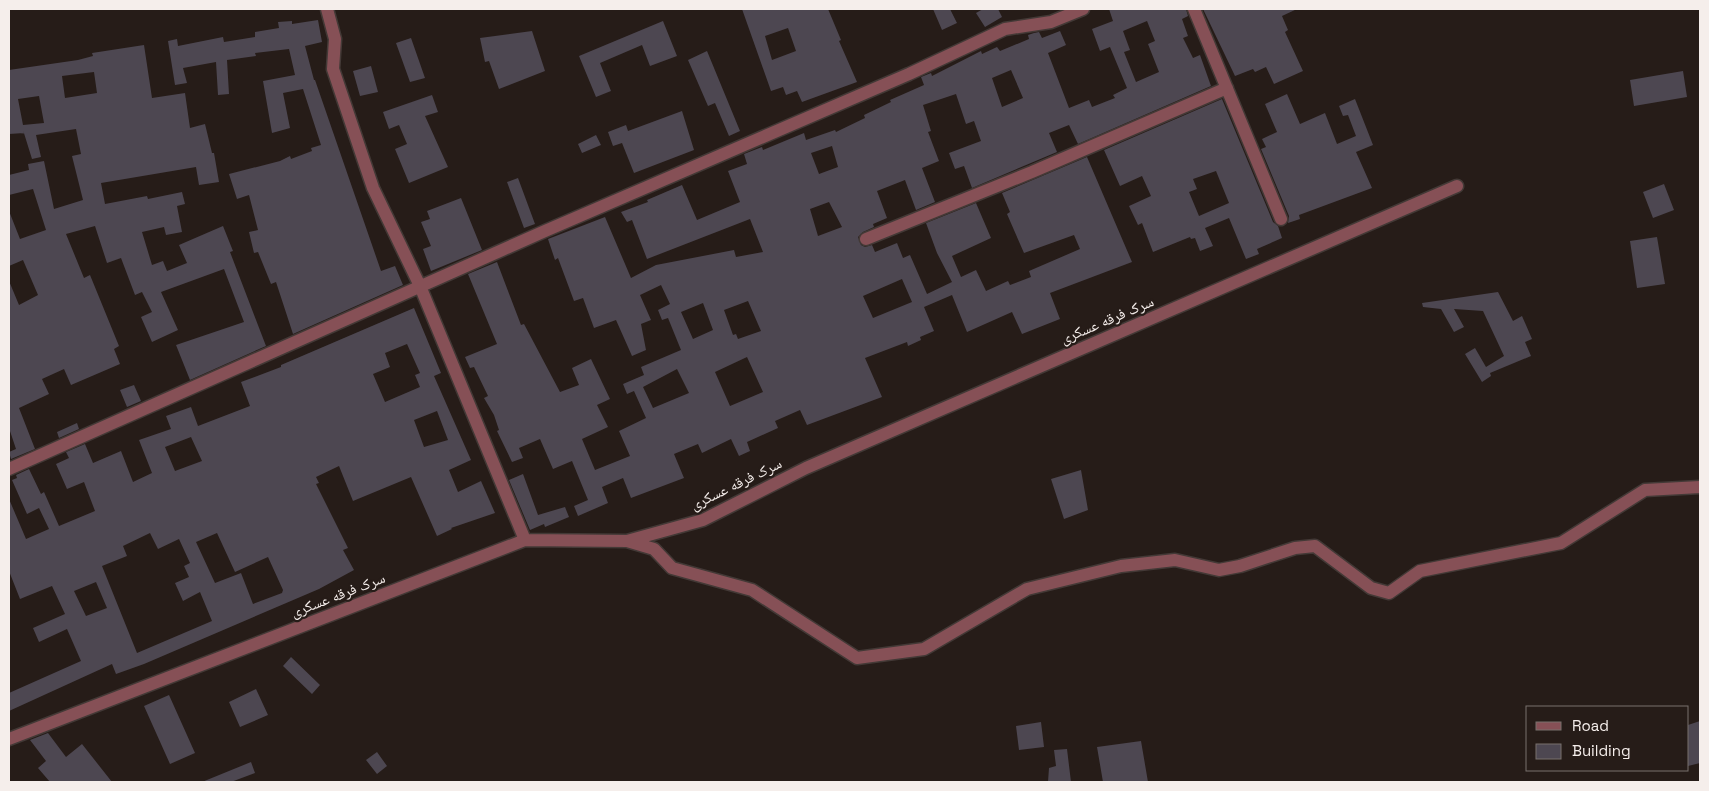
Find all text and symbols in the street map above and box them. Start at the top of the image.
street label: سرک فرقه عسکری [1057,291,1157,349]
street label: سرک فرقه عسکری [687,453,785,515]
street label: سرک فرقه عسکری [288,568,388,622]
legend [1526,706,1689,771]
text: Road [1572,716,1609,735]
text: Building [1572,741,1631,760]

